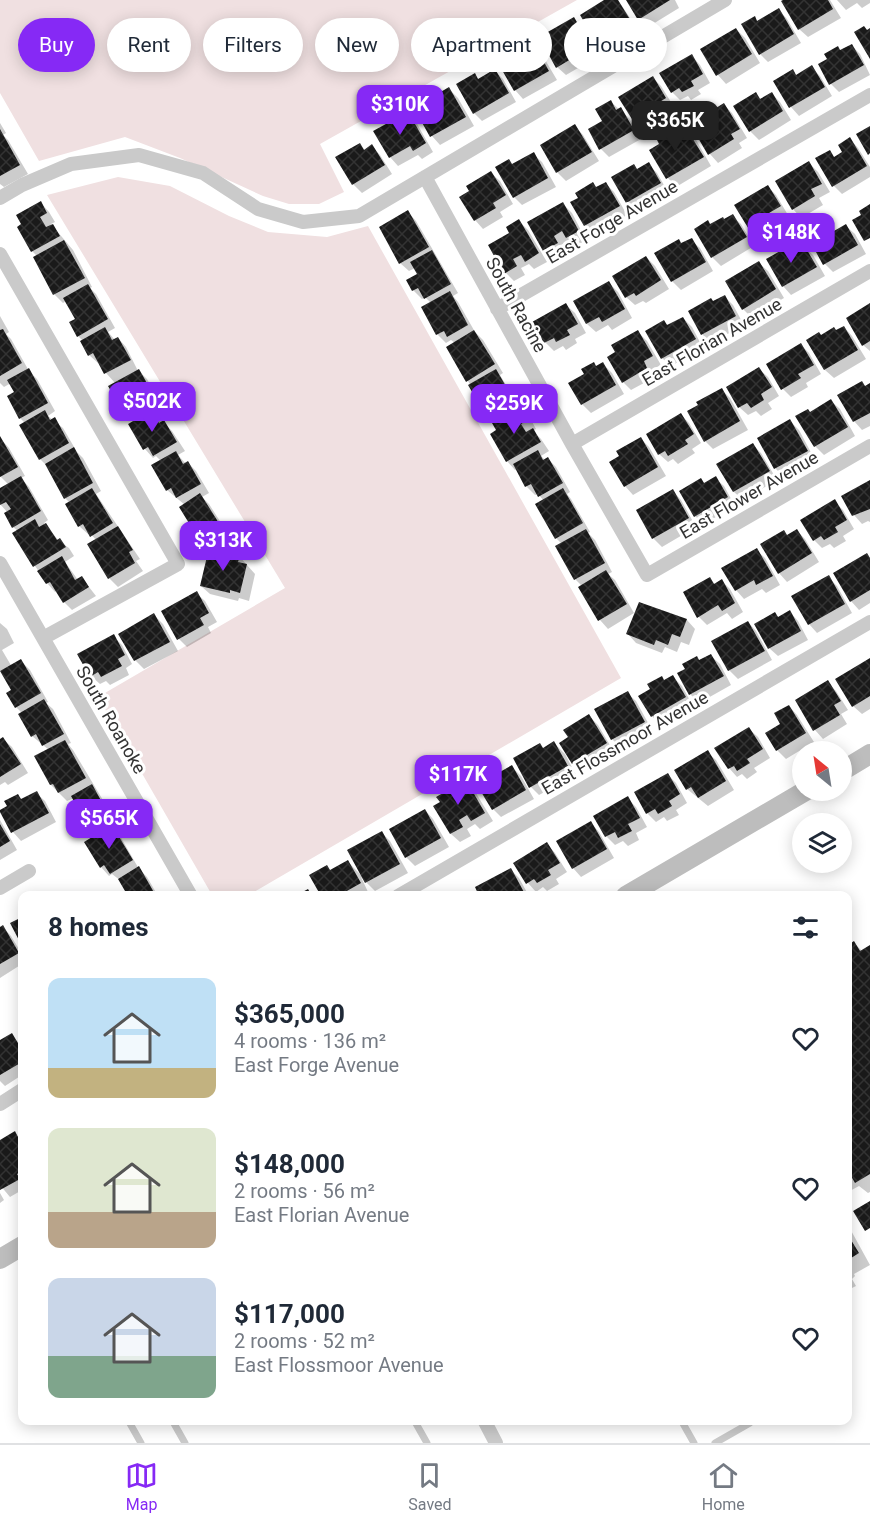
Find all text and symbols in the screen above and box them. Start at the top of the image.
chip: Buy [18,18,95,72]
chip: Rent [107,18,191,72]
chip: Filters [203,18,303,72]
chip: New [315,18,399,72]
chip: Apartment [411,18,552,72]
chip: House [564,18,667,72]
pin: $310K [358,85,442,136]
text: $310K [371,92,429,116]
pin: $365K [633,101,717,152]
text: $365K [646,108,704,132]
street label: East Forge Avenue [542,175,681,268]
pin: $148K [749,213,833,264]
text: $148K [762,220,820,244]
street label: South Racine [482,254,551,356]
street label: East Florian Avenue [638,293,785,390]
pin: $502K [110,382,194,433]
pin: $259K [472,384,556,435]
text: $502K [123,389,181,413]
text: $259K [485,391,543,415]
street label: East Flower Avenue [676,446,822,543]
pin: $313K [181,521,265,572]
text: $313K [194,528,252,552]
street label: South Roanoke [72,662,151,777]
street label: East Flossmoor Avenue [538,686,712,799]
north arrow [792,741,852,801]
map controls [792,741,852,873]
pin: $117K [416,755,500,806]
text: $117K [429,762,487,786]
pin: $565K [67,799,151,850]
text: $565K [80,806,138,830]
button: layers [792,813,852,873]
icon: filters [789,911,822,944]
text: 8 homes [48,912,149,942]
text: $365,000 [234,999,345,1029]
icon: home [96,1002,168,1074]
icon: heart [789,1022,822,1055]
text: 4 rooms · 136 m² [234,1029,386,1053]
text: East Forge Avenue [234,1053,399,1077]
text: $148,000 [234,1149,345,1179]
icon: home [96,1152,168,1224]
icon: heart [789,1172,822,1205]
text: 2 rooms · 56 m² [234,1179,375,1203]
text: East Florian Avenue [234,1203,409,1227]
text: $117,000 [234,1299,345,1329]
icon: home [96,1302,168,1374]
icon: heart [789,1322,822,1355]
text: 2 rooms · 52 m² [234,1329,375,1353]
text: East Flossmoor Avenue [234,1353,444,1377]
tab: Map [125,1459,158,1514]
tab: Saved [408,1459,452,1514]
tab: Home [702,1459,745,1514]

